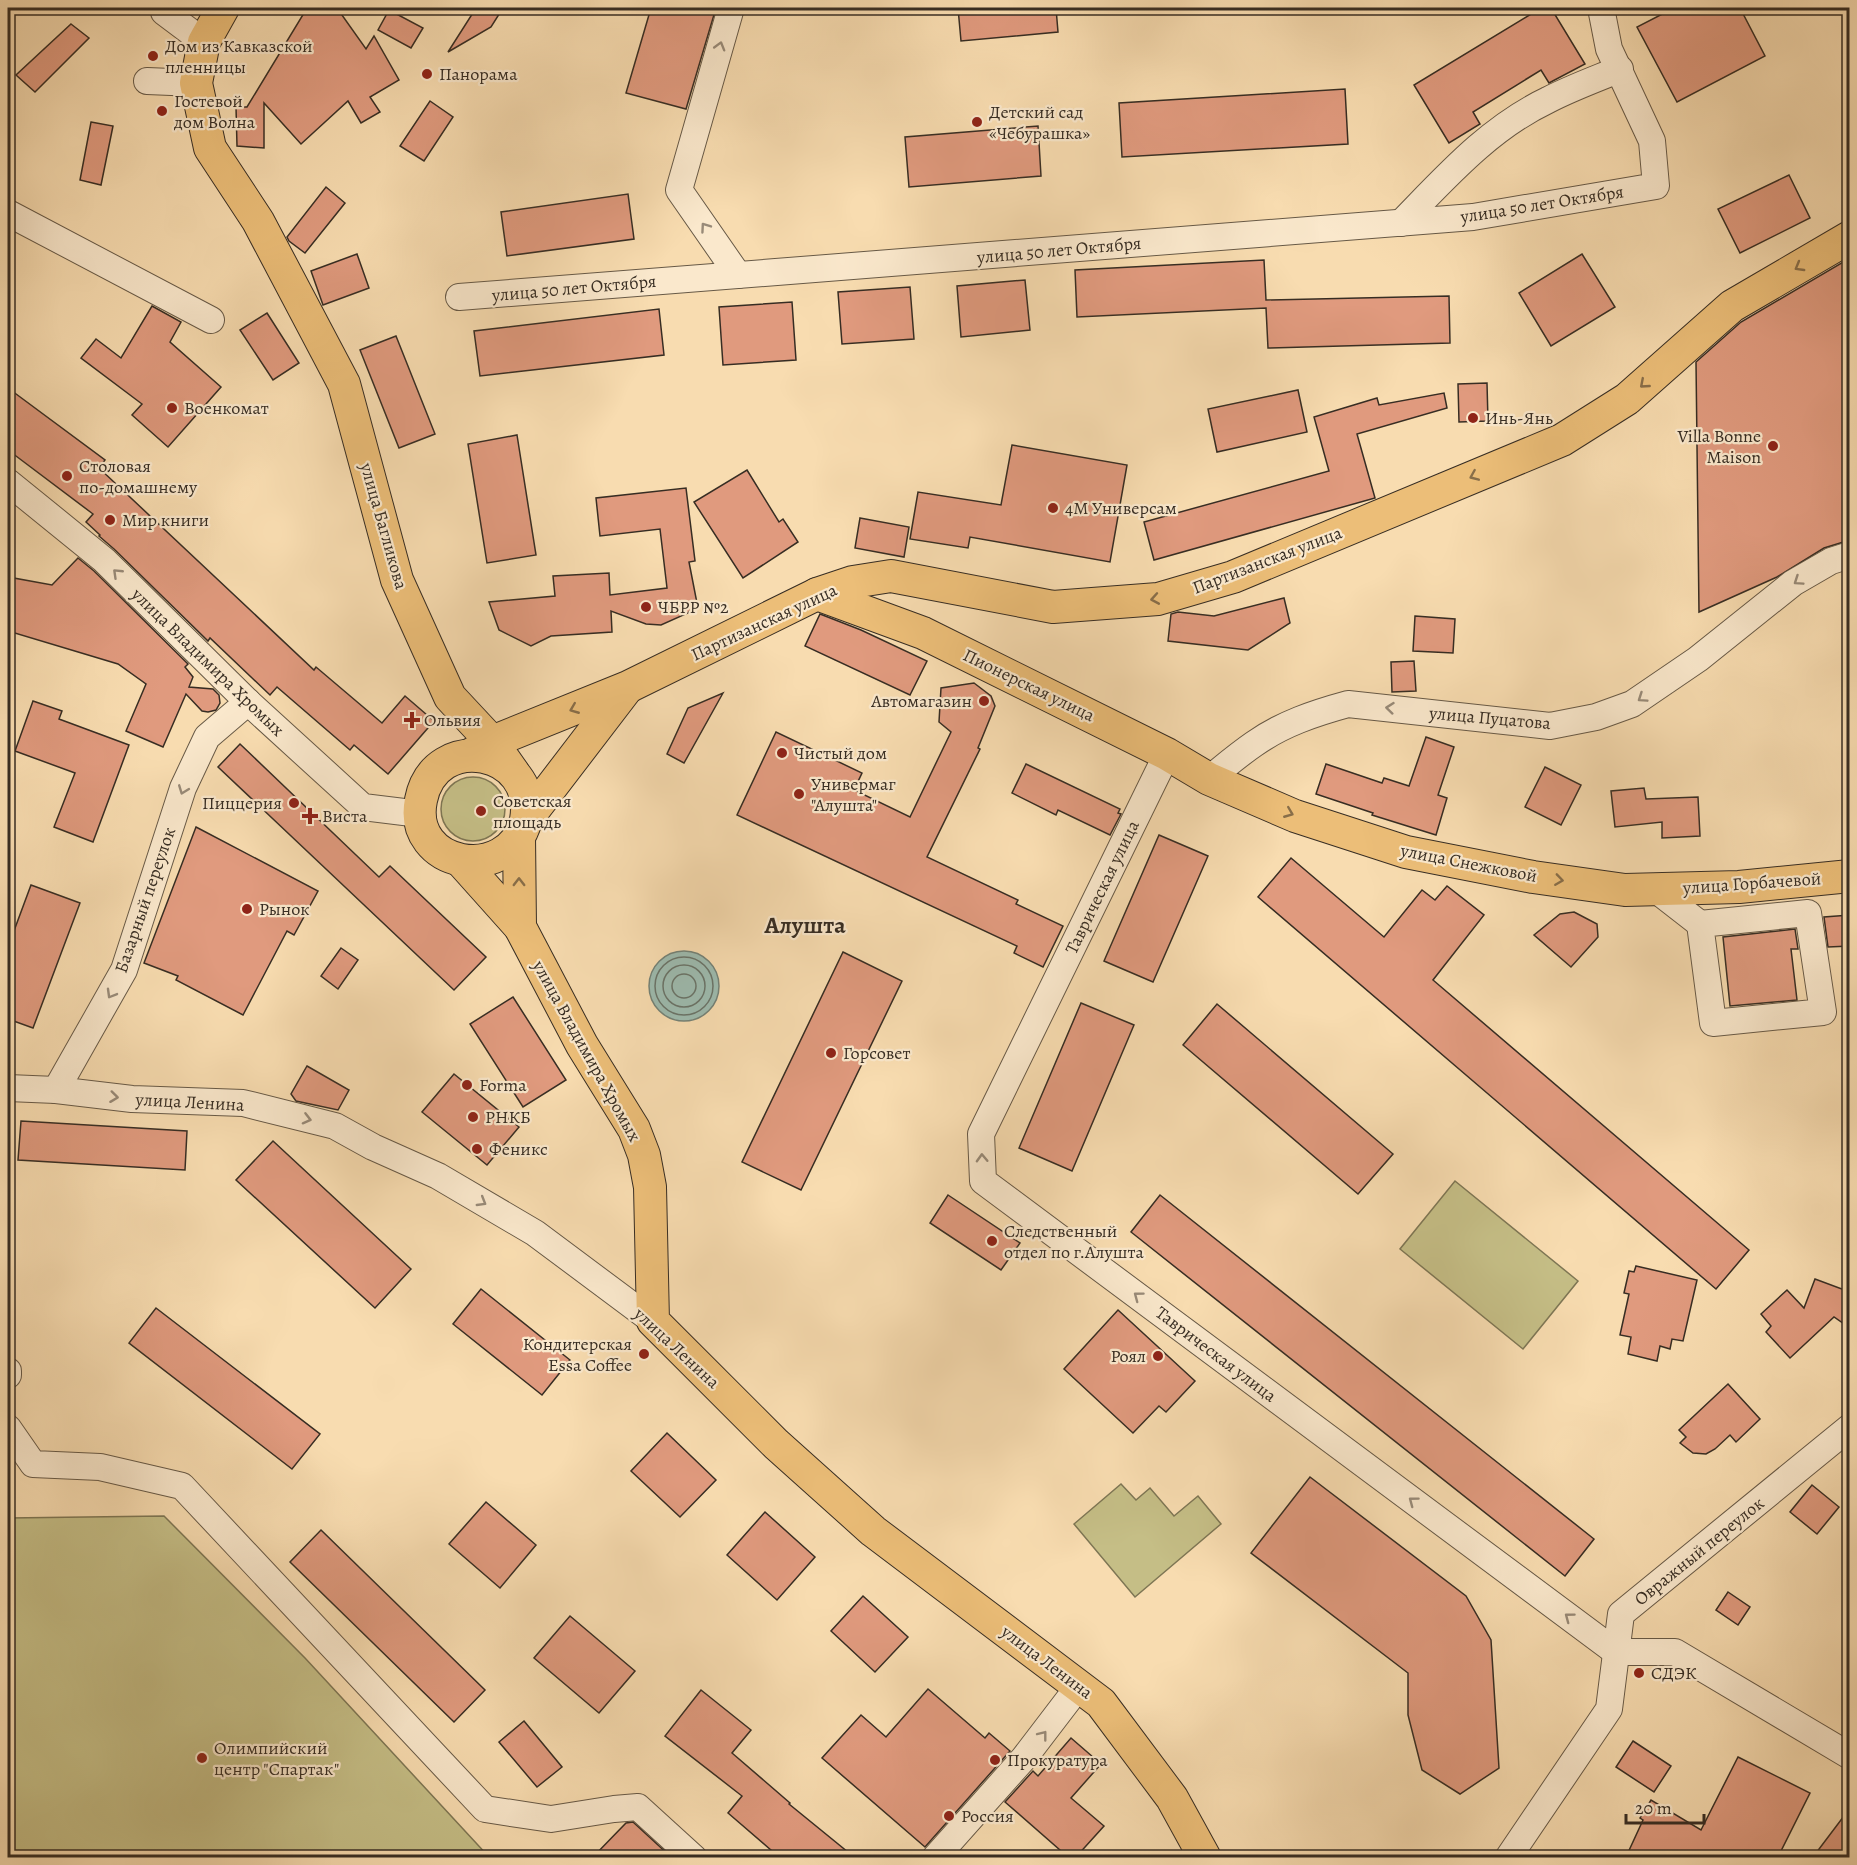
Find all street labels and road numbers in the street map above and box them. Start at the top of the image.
street label: улица 50 лет Октября [1458,179,1625,229]
street label: улица 50 лет Октября [975,231,1142,269]
street label: улица 50 лет Октября [490,269,657,307]
street label: улица Багликова [354,459,414,593]
street label: Партизанская улица [1189,520,1346,600]
street label: Партизанская улица [687,577,842,666]
street label: улица Владимира Хромых [126,582,290,742]
street label: Пионерская улица [959,643,1099,728]
street label: улица Пуцатова [1427,701,1553,735]
street label: Таврическая улица [1059,816,1145,958]
street label: Базарный переулок [109,824,181,976]
street label: улица Снежковой [1398,838,1539,888]
street label: улица Горбачевой [1681,866,1822,900]
street label: улица Владимира Хромых [527,955,647,1146]
street label: улица Ленина [134,1087,246,1117]
street label: улица Ленина [628,1301,726,1394]
street label: Таврическая улица [1151,1301,1282,1408]
street label: Овражный переулок [1629,1491,1769,1611]
street label: улица Ленина [995,1619,1098,1705]

